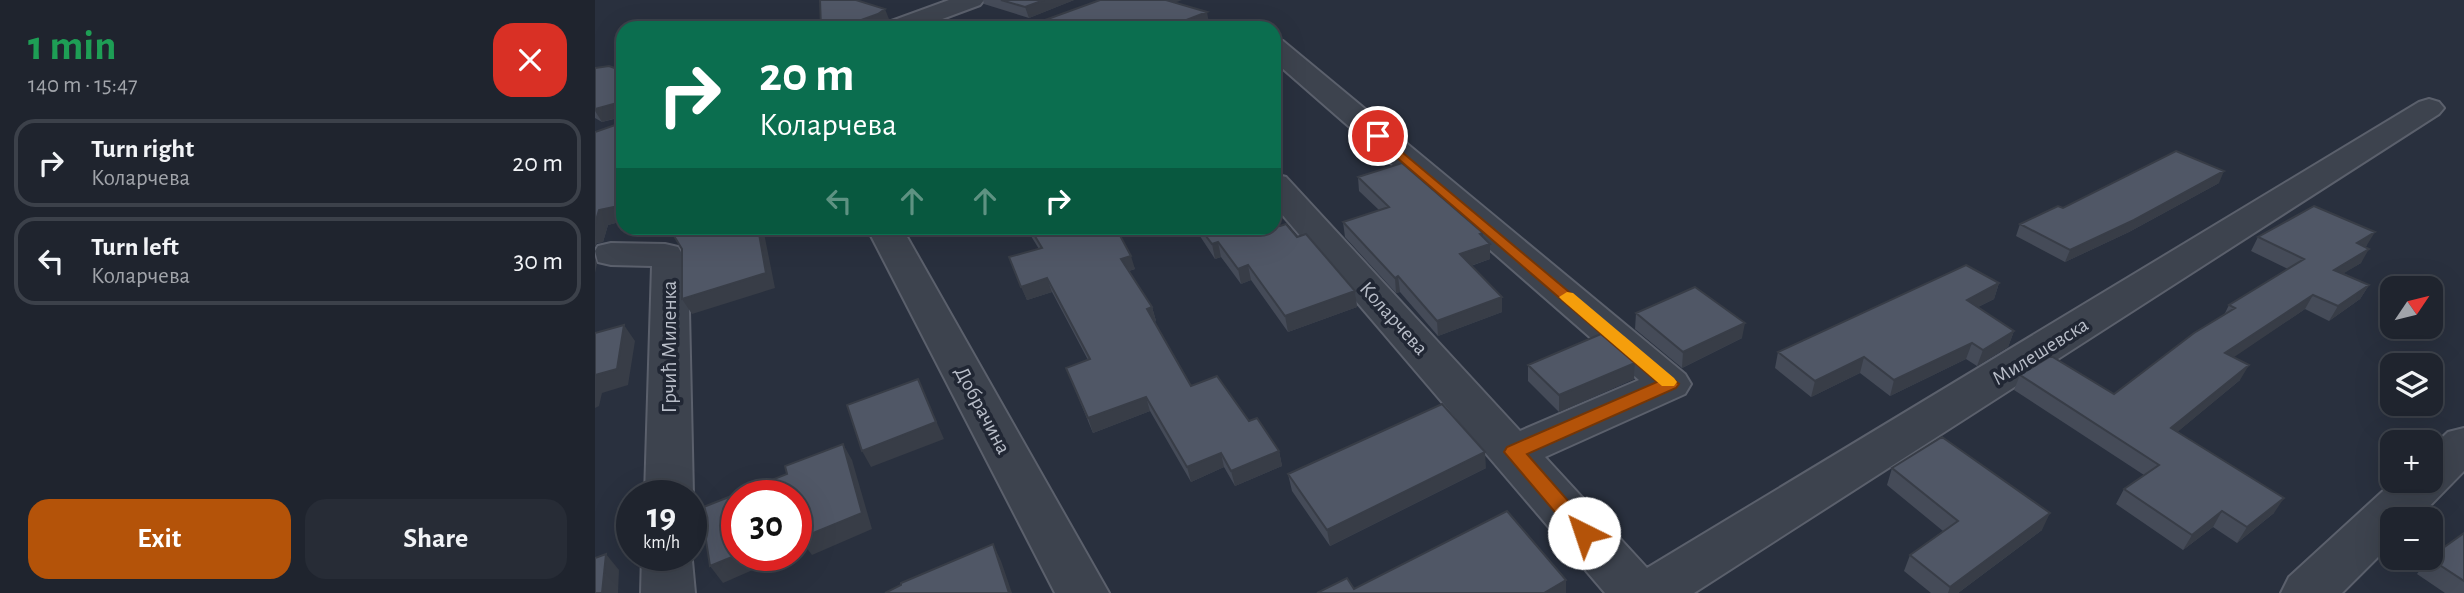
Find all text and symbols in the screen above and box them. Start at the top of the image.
button: close [493,23,567,97]
text: 1 min [28,25,117,67]
icon: right [644,49,735,140]
text: 20 m [759,51,855,100]
text: 140 m · 15:47 [28,74,138,97]
pin [1348,106,1408,166]
text: Коларчева [759,109,897,141]
icon: arrive [1359,117,1397,155]
text: Turn right [91,136,194,162]
icon: right [32,144,70,182]
text: 20 m [512,150,563,176]
text: Коларчева [91,167,190,190]
icon: left [820,182,858,220]
icon: ahead [893,182,931,220]
icon: ahead [966,182,1004,220]
icon: right [1039,182,1077,220]
text: Turn left [91,234,179,260]
icon: left [32,242,70,280]
text: 30 m [513,248,563,274]
text: Коларчева [91,265,190,288]
north arrow [2380,276,2443,340]
map controls [2380,276,2443,570]
street label: Коларчева [1356,278,1432,359]
street label: Грчић Миленка [659,280,680,413]
street label: Милешевска [1989,313,2092,389]
button: layers [2380,353,2443,416]
street label: Добрачина [951,363,1015,458]
button: + [2380,430,2443,493]
speed limit sign: 30 [721,480,812,571]
position arrow [1547,496,1621,570]
button: Exit [28,499,291,579]
button: Share [305,499,567,579]
text: 19 [647,499,676,534]
button: − [2380,507,2443,570]
text: km/h [643,534,680,552]

